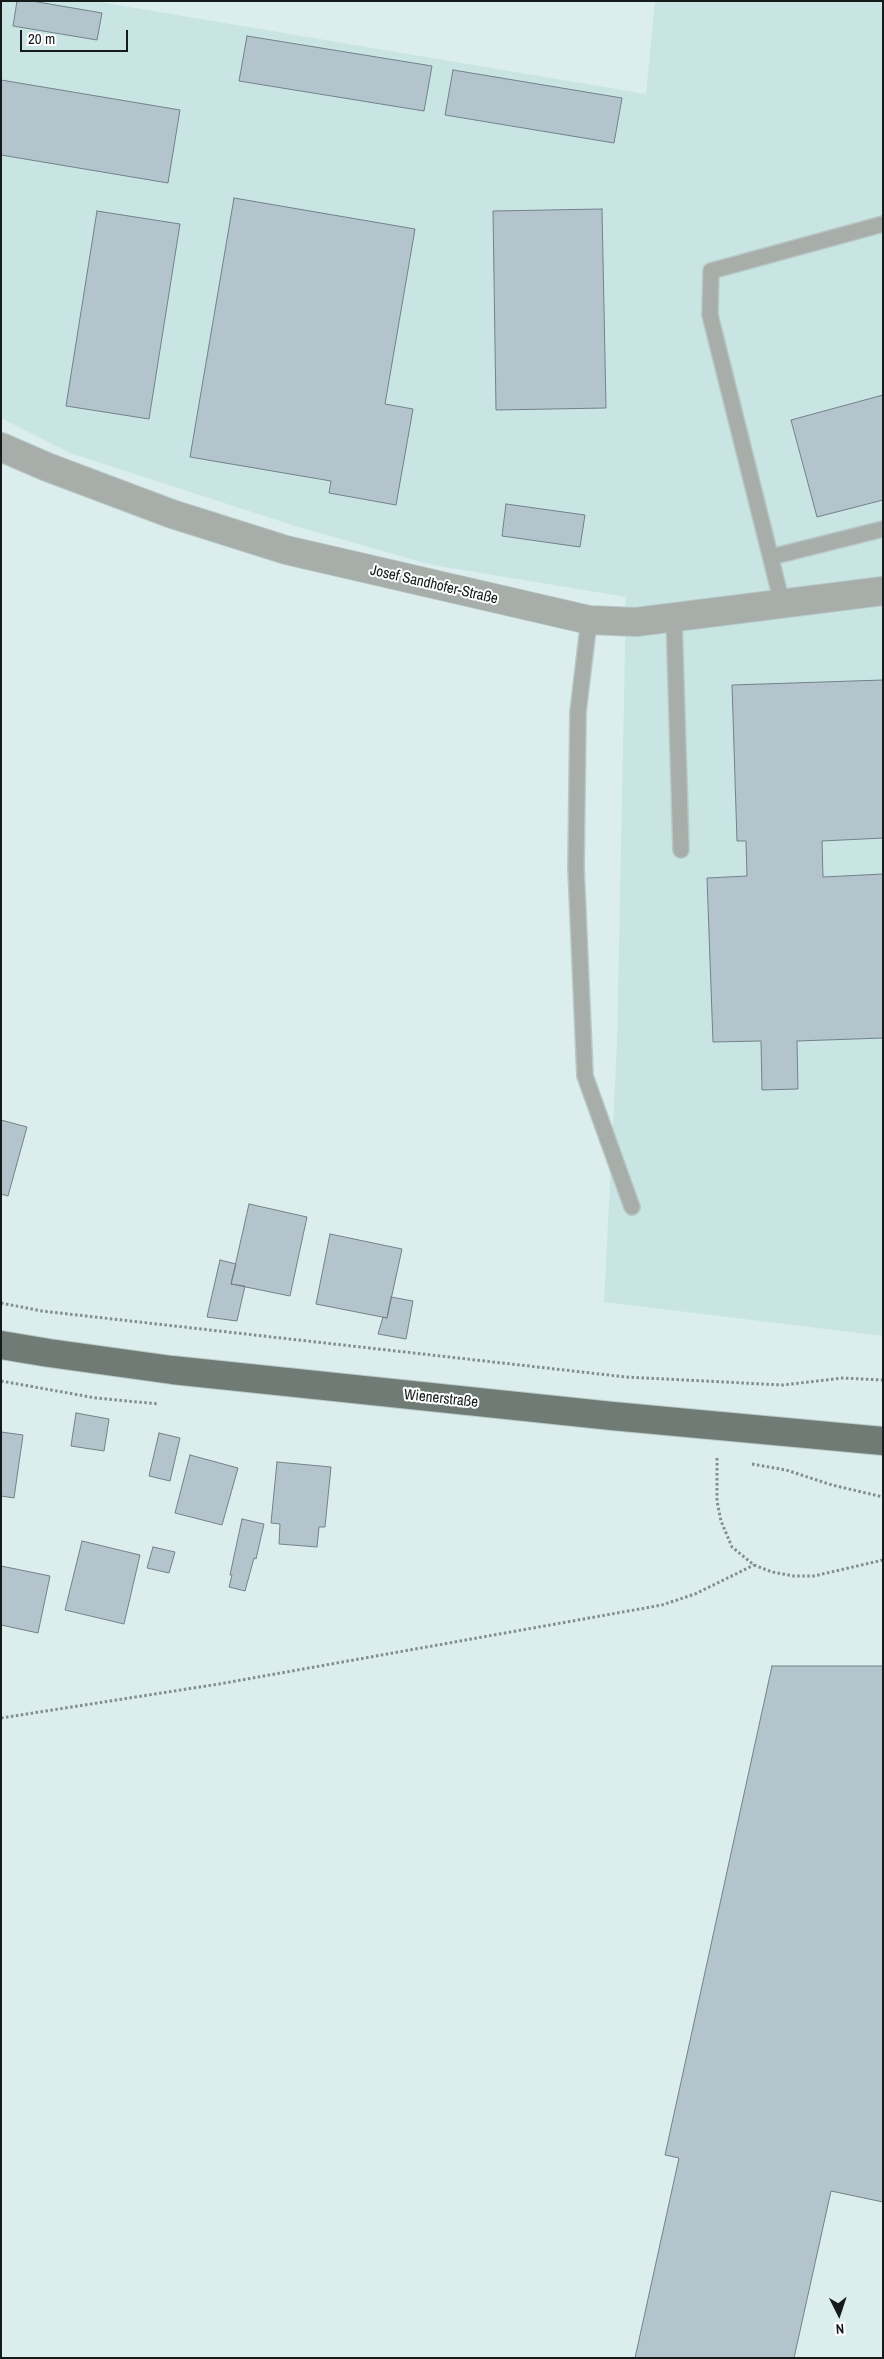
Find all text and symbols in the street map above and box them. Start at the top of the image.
scale bar [22,20,130,52]
text: 20 m [28,28,55,49]
street label: Josef Sandhofer-Straße [368,562,500,608]
street label: Wienerstraße [403,1386,479,1412]
north arrow [814,2289,864,2339]
text: N [835,2320,845,2338]

